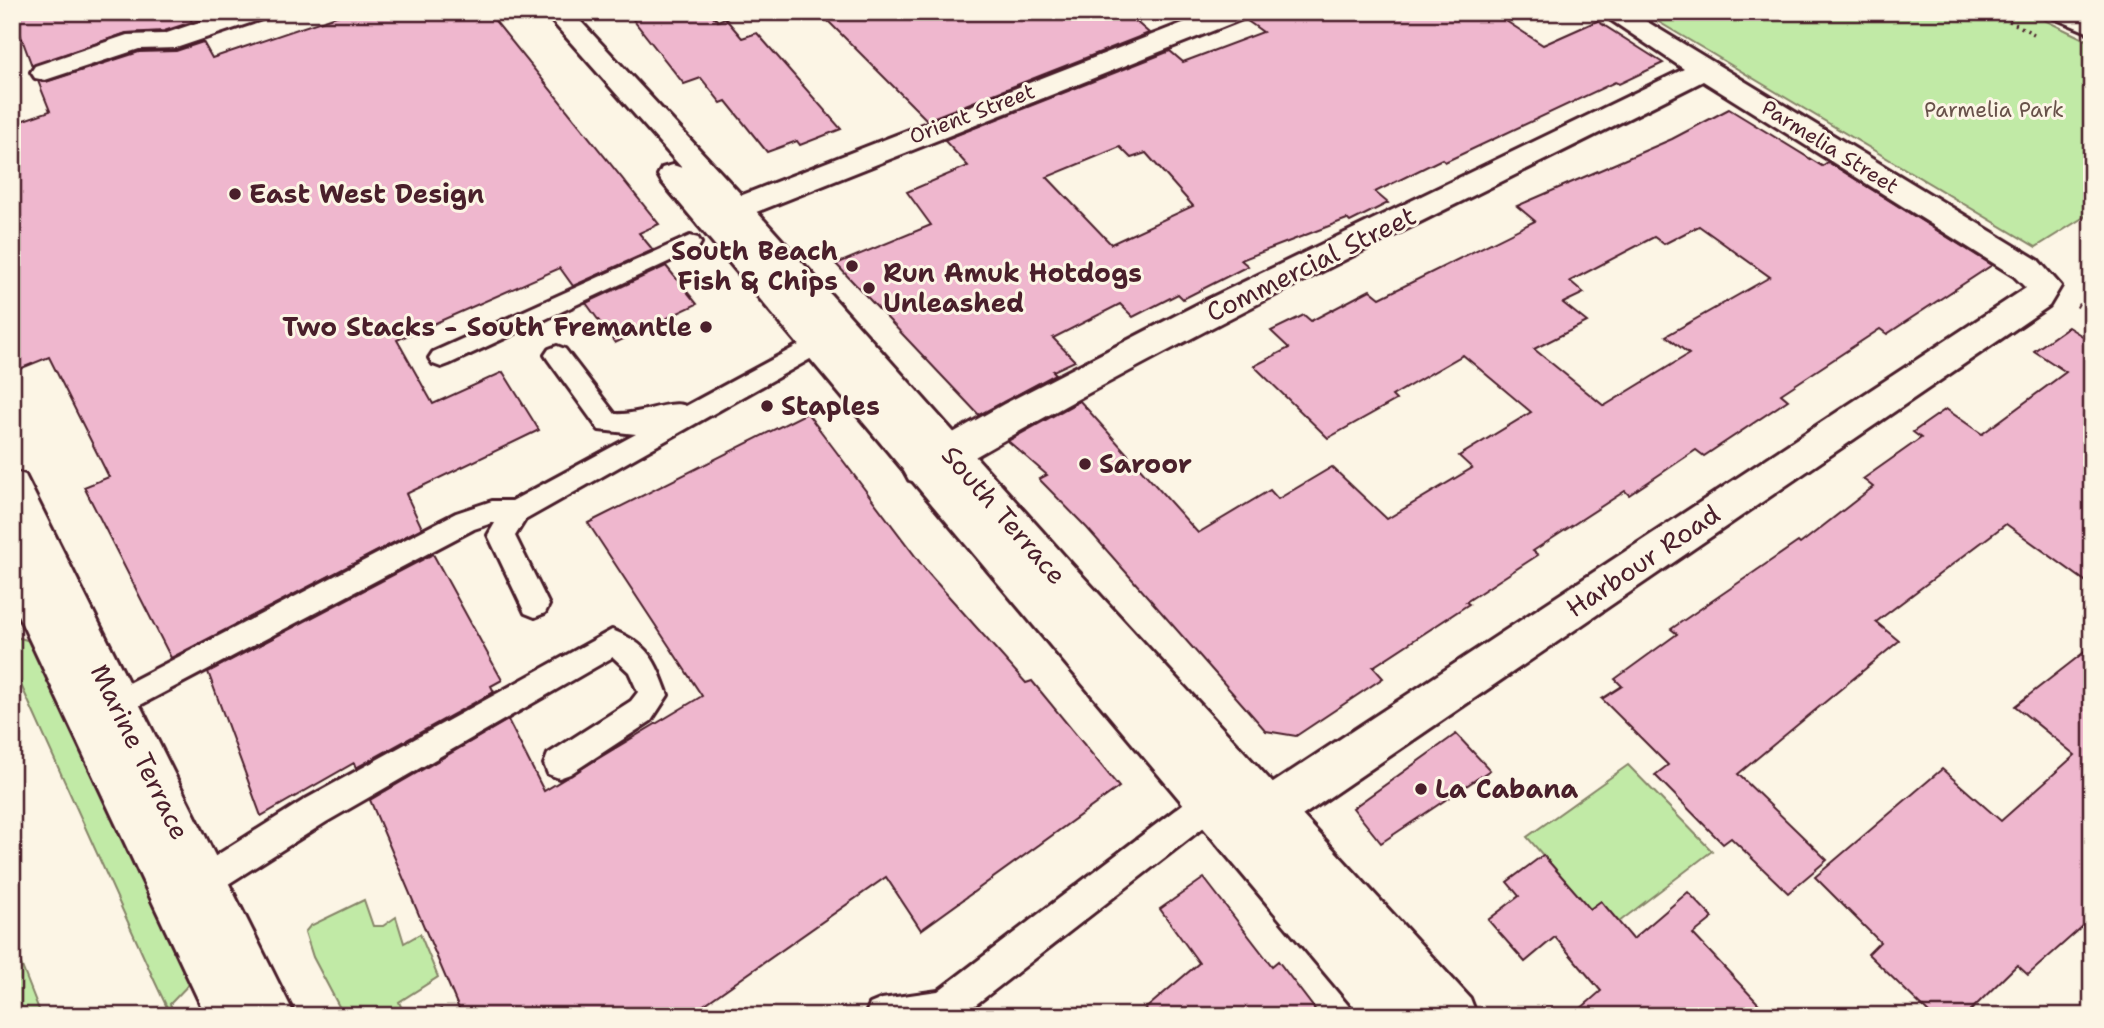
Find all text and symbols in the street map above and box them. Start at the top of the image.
street label: Orient Street [905,77,1039,151]
street label: Parmelia Street [1756,94,1904,200]
park label: Parmelia Park [1924,96,2064,124]
place label: East West Design [249,176,484,211]
marker: East West Design [227,186,243,202]
street label: Commercial Street [1200,198,1422,330]
place label: South Beach Fish & Chips [671,233,838,298]
place label: Run Amuk Hotdogs Unleashed [883,255,1142,320]
marker: South Beach Fish & Chips [844,258,860,274]
marker: Run Amuk Hotdogs Unleashed [861,280,877,296]
place label: Two Stacks - South Fremantle [282,309,692,344]
marker: Two Stacks - South Fremantle [698,319,714,335]
place label: Staples [781,388,880,423]
marker: Staples [759,398,775,414]
street label: South Terrace [934,438,1074,592]
place label: Saroor [1099,446,1192,481]
marker: Saroor [1077,456,1093,472]
street label: Harbour Road [1559,496,1726,625]
street label: Marine Terrace [83,658,198,845]
place label: La Cabana [1435,771,1578,806]
marker: La Cabana [1413,781,1429,797]

